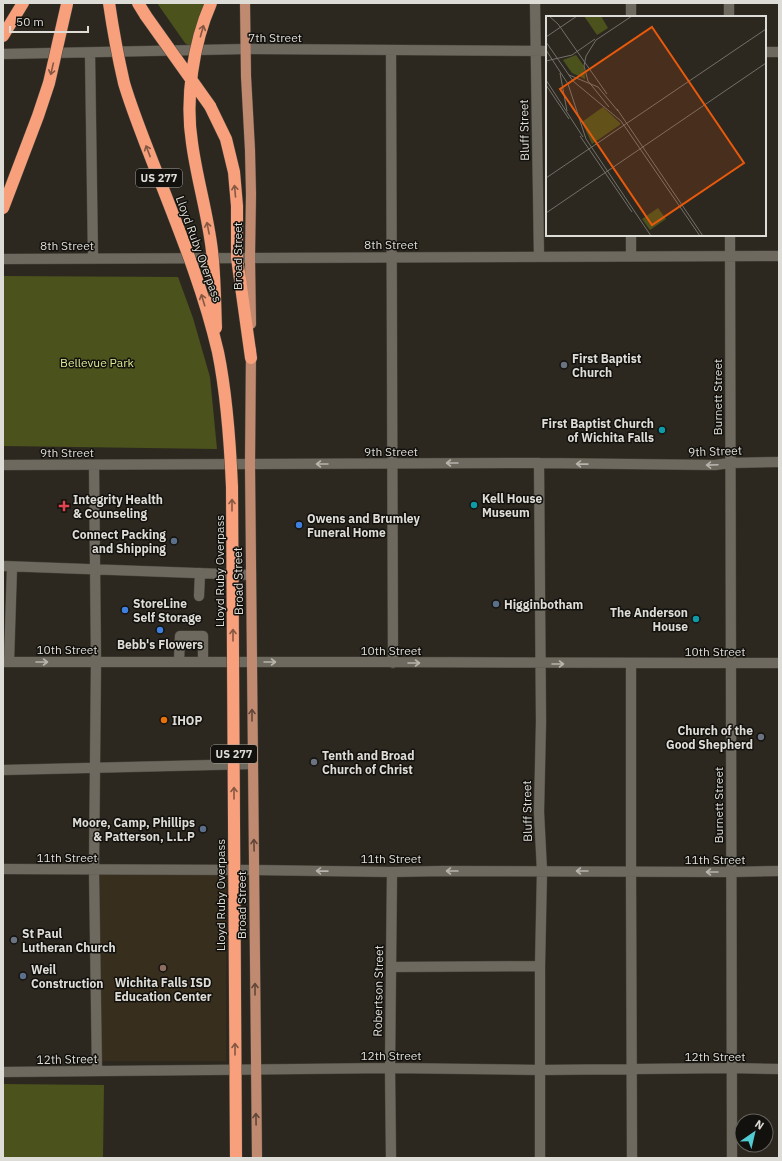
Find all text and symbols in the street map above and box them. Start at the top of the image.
scale bar [10,8,88,34]
text: 50 m [16,14,44,29]
inset map [546,16,766,236]
one-way arrow [199,25,206,38]
street label: 7th Street [248,30,302,45]
one-way arrow [48,63,56,76]
street label: Bluff Street [516,99,532,161]
one-way arrow [144,146,152,158]
road number: US 277 [136,169,182,187]
one-way arrow [232,185,239,198]
street label: Lloyd Ruby Overpass [173,194,225,304]
one-way arrow [203,222,211,235]
street label: Broad Street [230,222,245,290]
street label: 8th Street [364,237,418,252]
street label: 8th Street [40,238,94,253]
one-way arrow [199,293,206,306]
place label: First Baptist Church [572,351,642,380]
park label: Bellevue Park [60,355,135,370]
street label: Burnett Street [710,359,725,435]
marker: First Baptist Church [559,360,569,370]
place label: First Baptist Church of Wichita Falls [542,416,654,445]
marker: First Baptist Church of Wichita Falls [657,425,667,435]
street label: 9th Street [688,443,742,459]
street label: 9th Street [364,444,418,459]
street label: 9th Street [40,445,94,460]
one-way arrow [316,460,329,468]
one-way arrow [446,460,459,467]
one-way arrow [576,460,589,468]
one-way arrow [706,461,719,468]
place label: Kell House Museum [482,491,542,520]
place label: Integrity Health & Counseling [73,492,163,521]
one-way arrow [228,499,236,512]
marker: Integrity Health & Counseling [58,500,70,512]
marker: Kell House Museum [469,500,479,510]
place label: Owens and Brumley Funeral Home [307,511,420,540]
street label: Lloyd Ruby Overpass [212,515,227,627]
marker: Owens and Brumley Funeral Home [294,520,304,530]
place label: Connect Packing and Shipping [72,527,166,556]
marker: Connect Packing and Shipping [169,536,179,546]
street label: Broad Street [230,547,246,615]
place label: StoreLine Self Storage [133,596,202,625]
place label: Higginbotham [504,597,583,612]
marker: Higginbotham [491,599,501,609]
marker: StoreLine Self Storage [120,605,130,615]
place label: The Anderson House [610,605,688,634]
marker: The Anderson House [691,614,701,624]
marker: Bebb's Flowers [155,625,165,635]
one-way arrow [229,629,237,642]
place label: Bebb's Flowers [117,637,203,652]
street label: 10th Street [36,642,98,657]
street label: 10th Street [360,643,422,658]
street label: 10th Street [684,644,746,659]
one-way arrow [35,658,48,666]
one-way arrow [263,658,276,666]
one-way arrow [407,659,420,667]
one-way arrow [551,660,564,668]
one-way arrow [248,709,256,722]
place label: IHOP [172,713,202,728]
marker: IHOP [159,715,169,725]
place label: Church of the Good Shepherd [666,723,753,752]
marker: Church of the Good Shepherd [756,732,766,742]
road number: US 277 [211,745,257,763]
place label: Tenth and Broad Church of Christ [322,748,415,777]
marker: Tenth and Broad Church of Christ [309,757,319,767]
street label: Burnett Street [711,767,726,843]
street label: Bluff Street [519,780,535,842]
one-way arrow [230,787,238,800]
place label: Moore, Camp, Phillips & Patterson, L.L.P [72,815,195,844]
marker: Moore, Camp, Phillips & Patterson, L.L.P [198,824,208,834]
street label: Lloyd Ruby Overpass [213,839,228,951]
one-way arrow [250,839,258,852]
street label: 11th Street [36,850,98,865]
street label: 11th Street [360,851,422,866]
street label: 11th Street [684,852,746,867]
one-way arrow [316,867,329,875]
one-way arrow [446,867,459,875]
one-way arrow [576,867,589,875]
one-way arrow [706,868,719,876]
street label: Broad Street [234,871,249,939]
place label: St Paul Lutheran Church [22,926,116,955]
marker: St Paul Lutheran Church [9,935,19,945]
street label: Robertson Street [370,945,386,1037]
place label: Weil Construction [31,962,103,991]
marker: Wichita Falls ISD Education Center [158,963,168,973]
marker: Weil Construction [18,971,28,981]
place label: Wichita Falls ISD Education Center [114,975,212,1004]
one-way arrow [251,983,259,996]
one-way arrow [231,1043,239,1056]
street label: 12th Street [360,1048,422,1063]
street label: 12th Street [684,1049,746,1064]
street label: 12th Street [36,1051,98,1067]
one-way arrow [252,1113,260,1126]
north arrow [734,1113,774,1153]
text: N [752,1117,767,1133]

